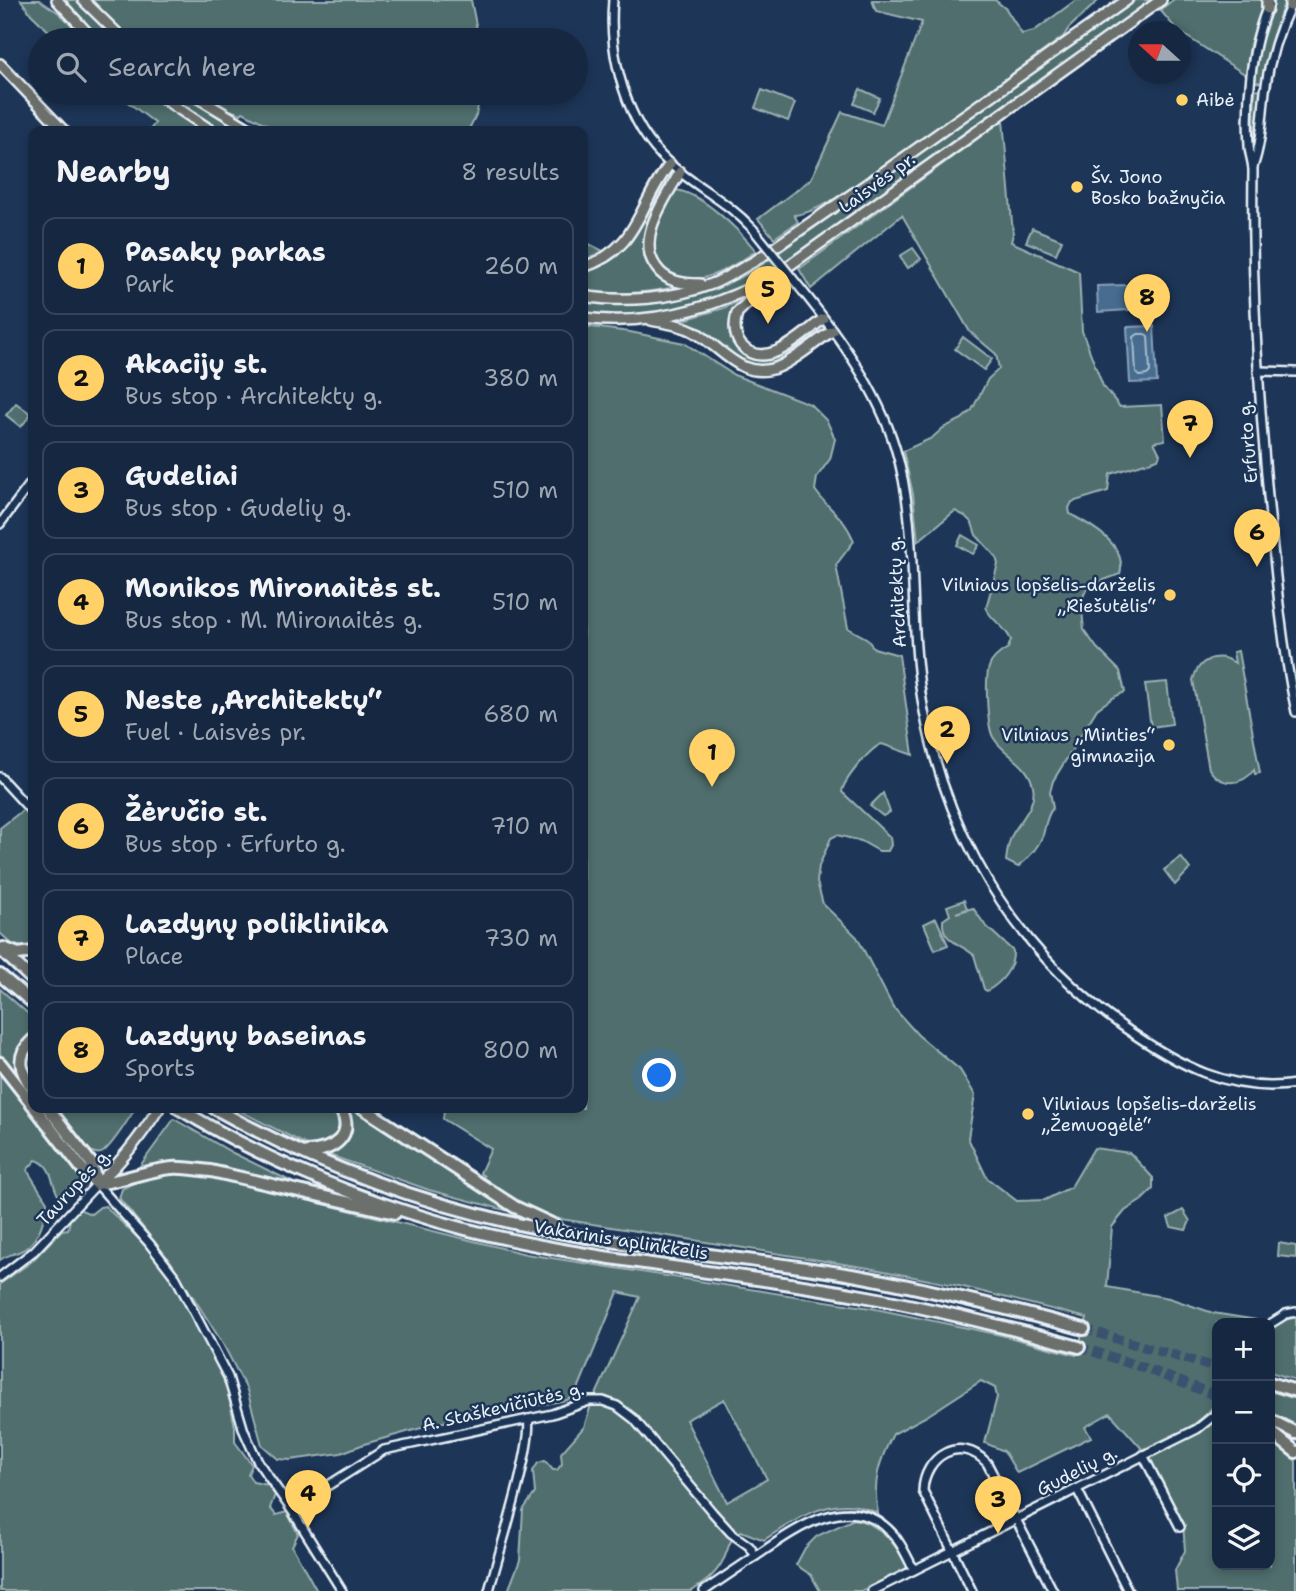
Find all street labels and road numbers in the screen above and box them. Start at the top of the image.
street label: Laisvės pr. [834,147,920,219]
street label: Erfurto g. [1232,400,1264,484]
street label: Architektų g. [882,536,912,648]
street label: Taurupės g. [31,1143,117,1231]
street label: Vakarinis aplinkkelis [532,1214,710,1266]
street label: A. Staškevičiūtės g. [419,1377,587,1437]
street label: Gudelių g. [1033,1440,1121,1502]

